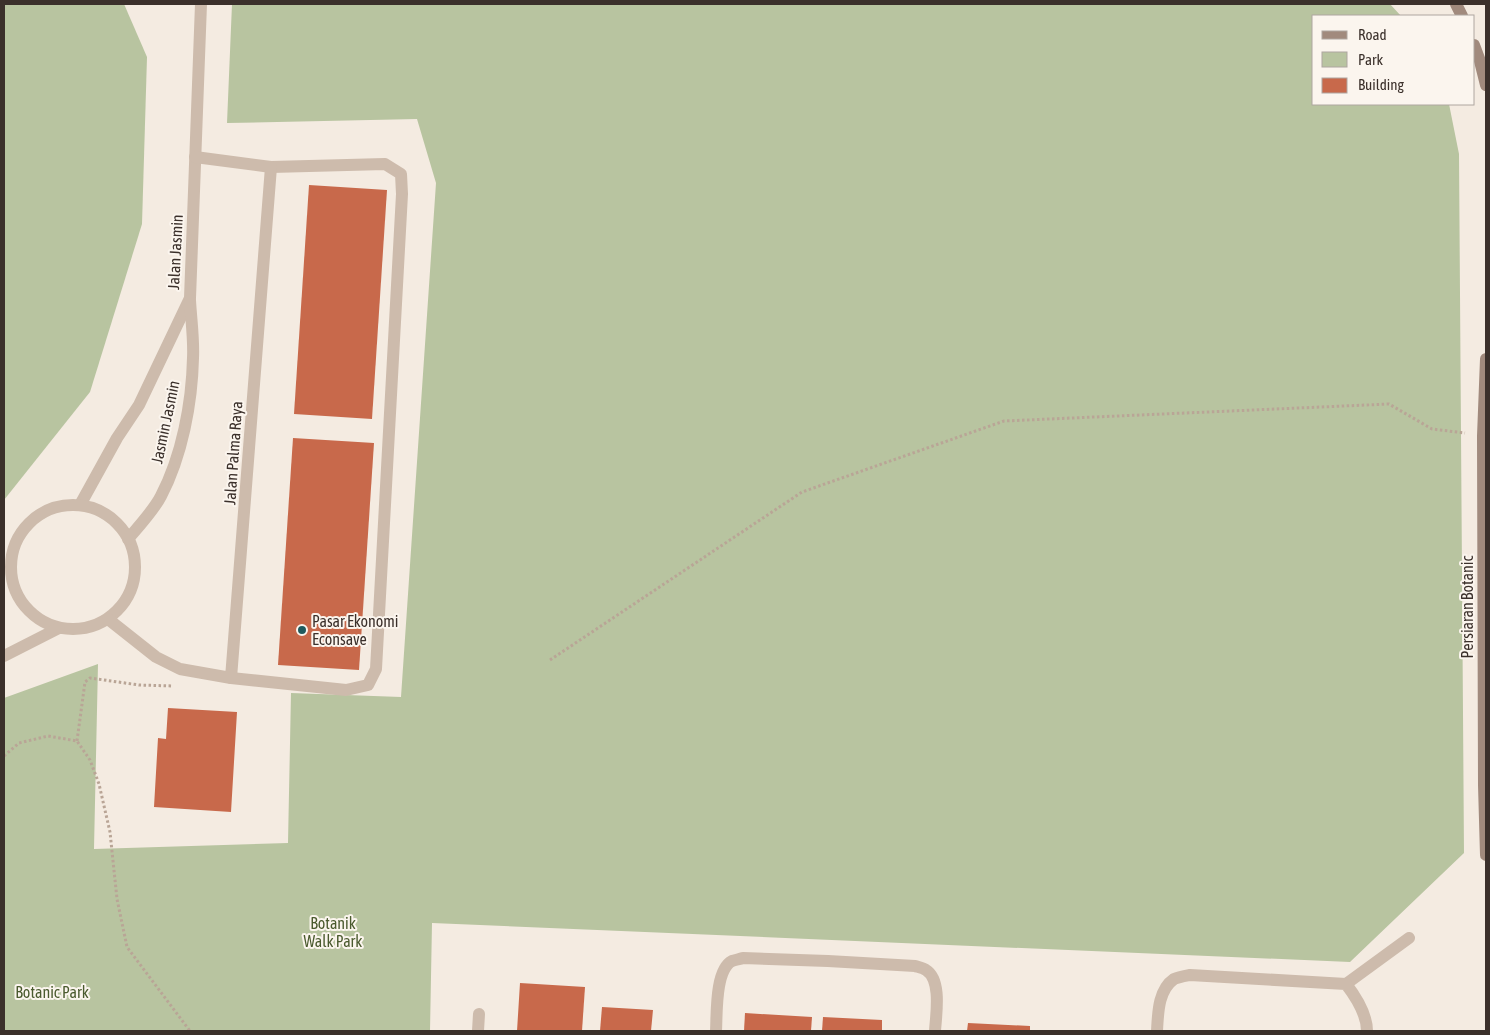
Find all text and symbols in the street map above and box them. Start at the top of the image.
legend [1312,15,1475,105]
text: Road [1358,26,1387,43]
text: Park [1358,51,1383,68]
text: Building [1358,76,1404,93]
street label: Jalan Jasmin [164,214,186,290]
street label: Jasmin Jasmin [147,379,183,465]
street label: Jalan Palma Raya [220,401,247,506]
street label: Persiaran Botanic [1458,556,1476,658]
place label: Pasar Ekonomi Econsave [312,612,399,648]
marker: Pasar Ekonomi Econsave [296,624,308,636]
park label: Botanik Walk Park [304,914,362,950]
park label: Botanic Park [15,983,89,1001]

